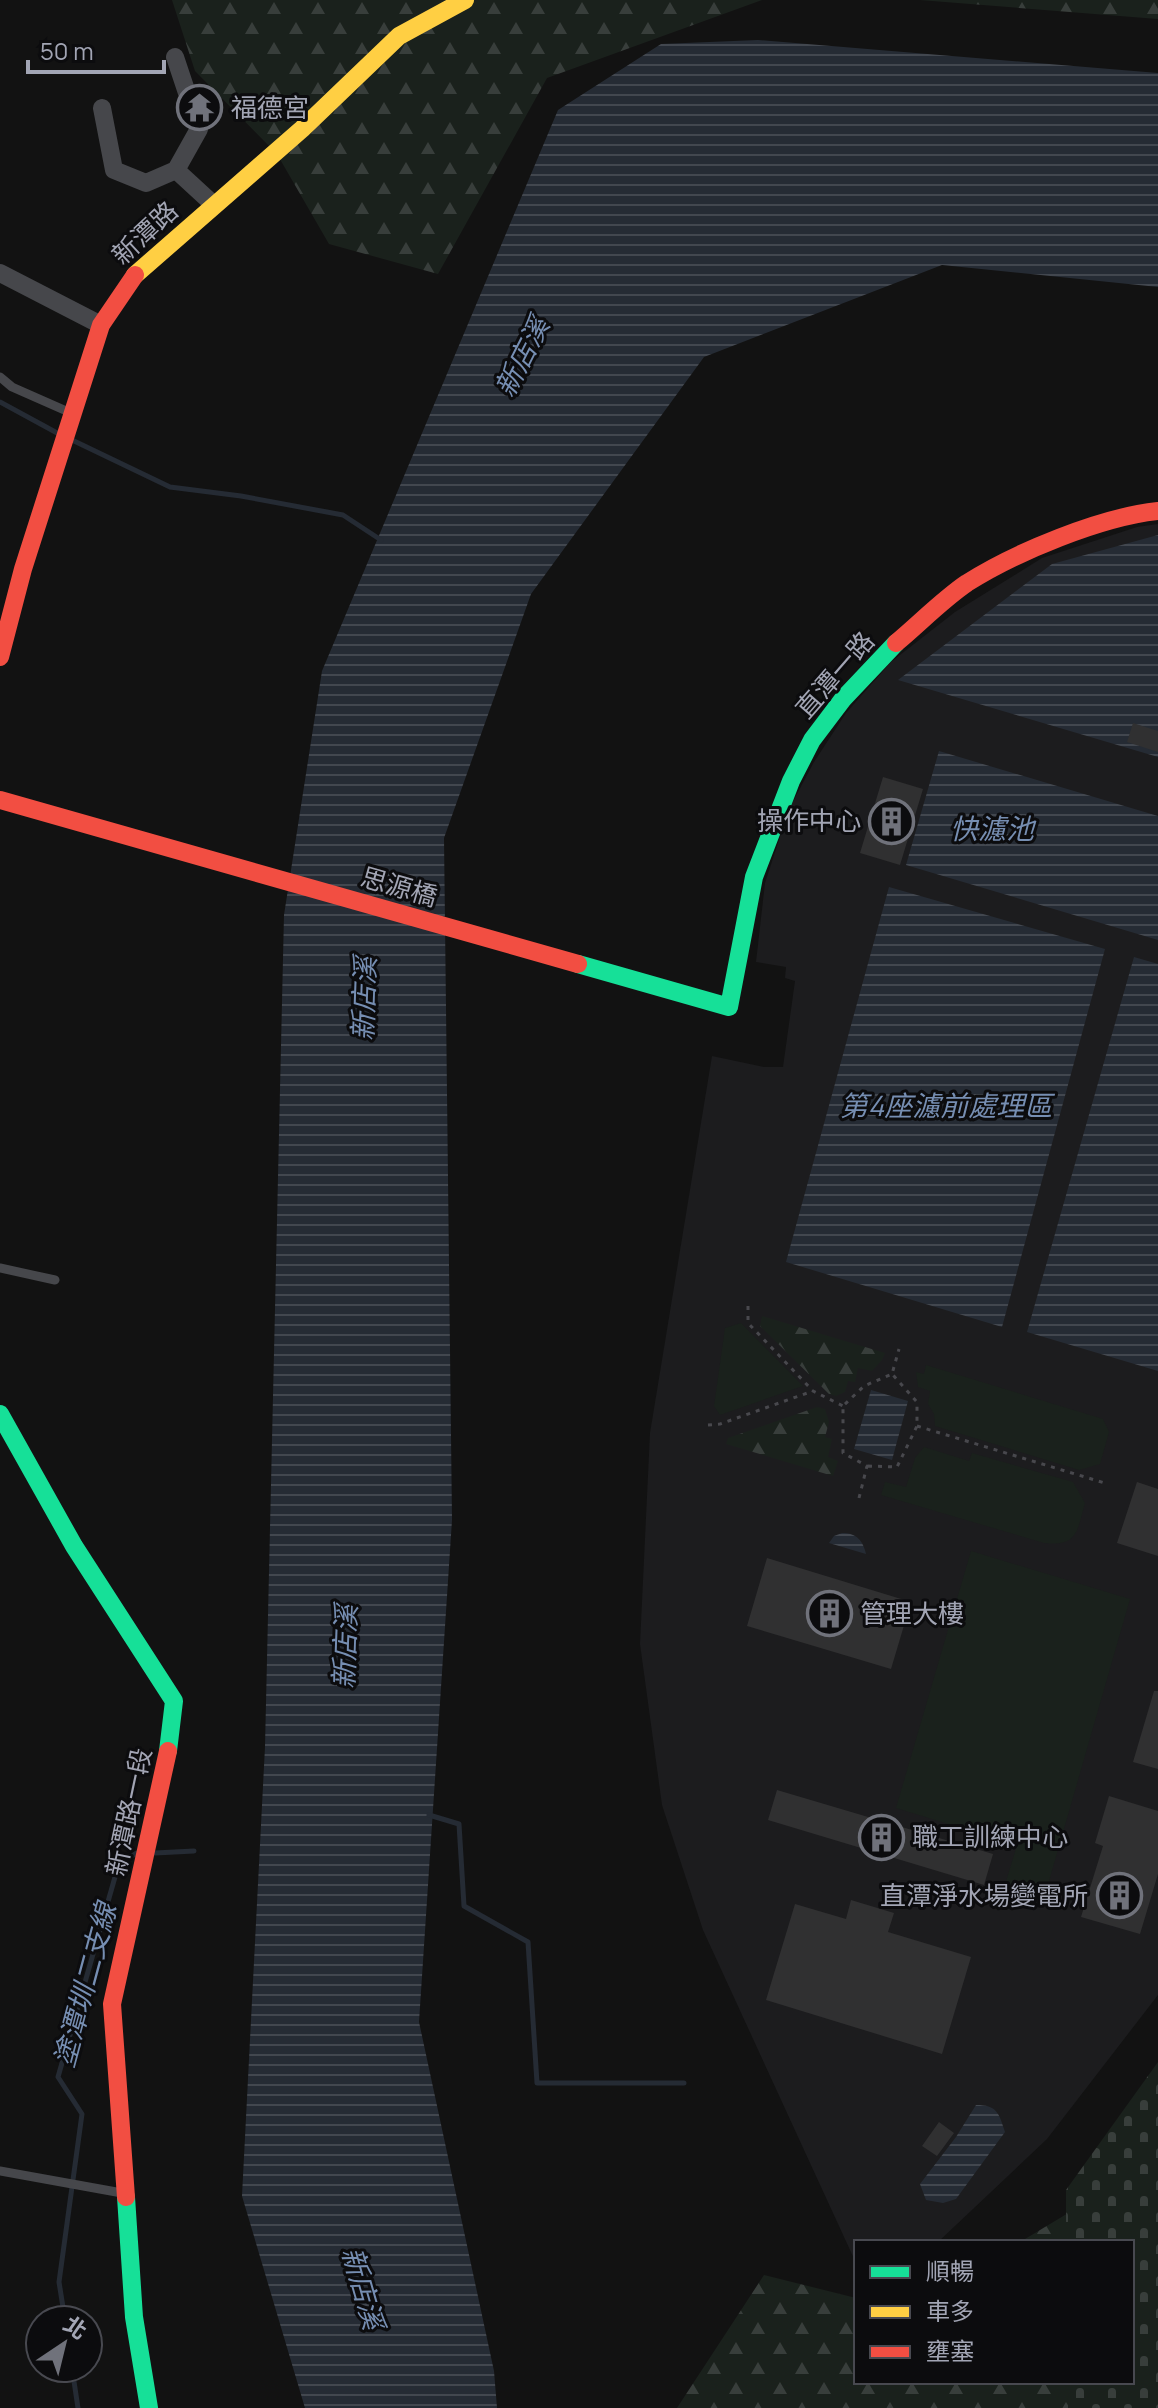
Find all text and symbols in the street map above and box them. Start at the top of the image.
scale bar [28,24,164,74]
text: 50 m [40,34,94,67]
temple icon: 福德宮 [176,84,224,132]
place label: 福德宮 [231,89,309,125]
street label: 新潭路 [104,193,185,272]
water label: 新店溪 [485,307,559,403]
street label: 直潭一路 [787,623,882,725]
building icon: 操作中心 [868,797,916,845]
place label: 操作中心 [757,802,861,838]
water label: 快濾池 [950,809,1037,847]
street label: 思源橋 [357,858,442,914]
water label: 新店溪 [343,952,384,1042]
water label: 第4座濾前處理區 [840,1086,1055,1124]
building icon: 管理大樓 [805,1590,853,1638]
place label: 管理大樓 [860,1595,964,1631]
water label: 新店溪 [324,1600,365,1690]
street label: 新潭路一段 [97,1744,159,1879]
building icon: 職工訓練中心 [857,1813,905,1861]
place label: 職工訓練中心 [912,1818,1068,1854]
building icon: 直潭淨水場變電所 [1095,1872,1143,1920]
place label: 直潭淨水場變電所 [880,1877,1088,1913]
water label: 塗潭圳二支線 [44,1896,125,2071]
legend [854,2240,1134,2384]
water label: 新店溪 [334,2242,395,2337]
text: 順暢 [926,2254,974,2287]
text: 車多 [926,2294,974,2327]
north arrow [24,2304,104,2384]
text: 北 [58,2309,93,2346]
text: 壅塞 [926,2334,974,2367]

